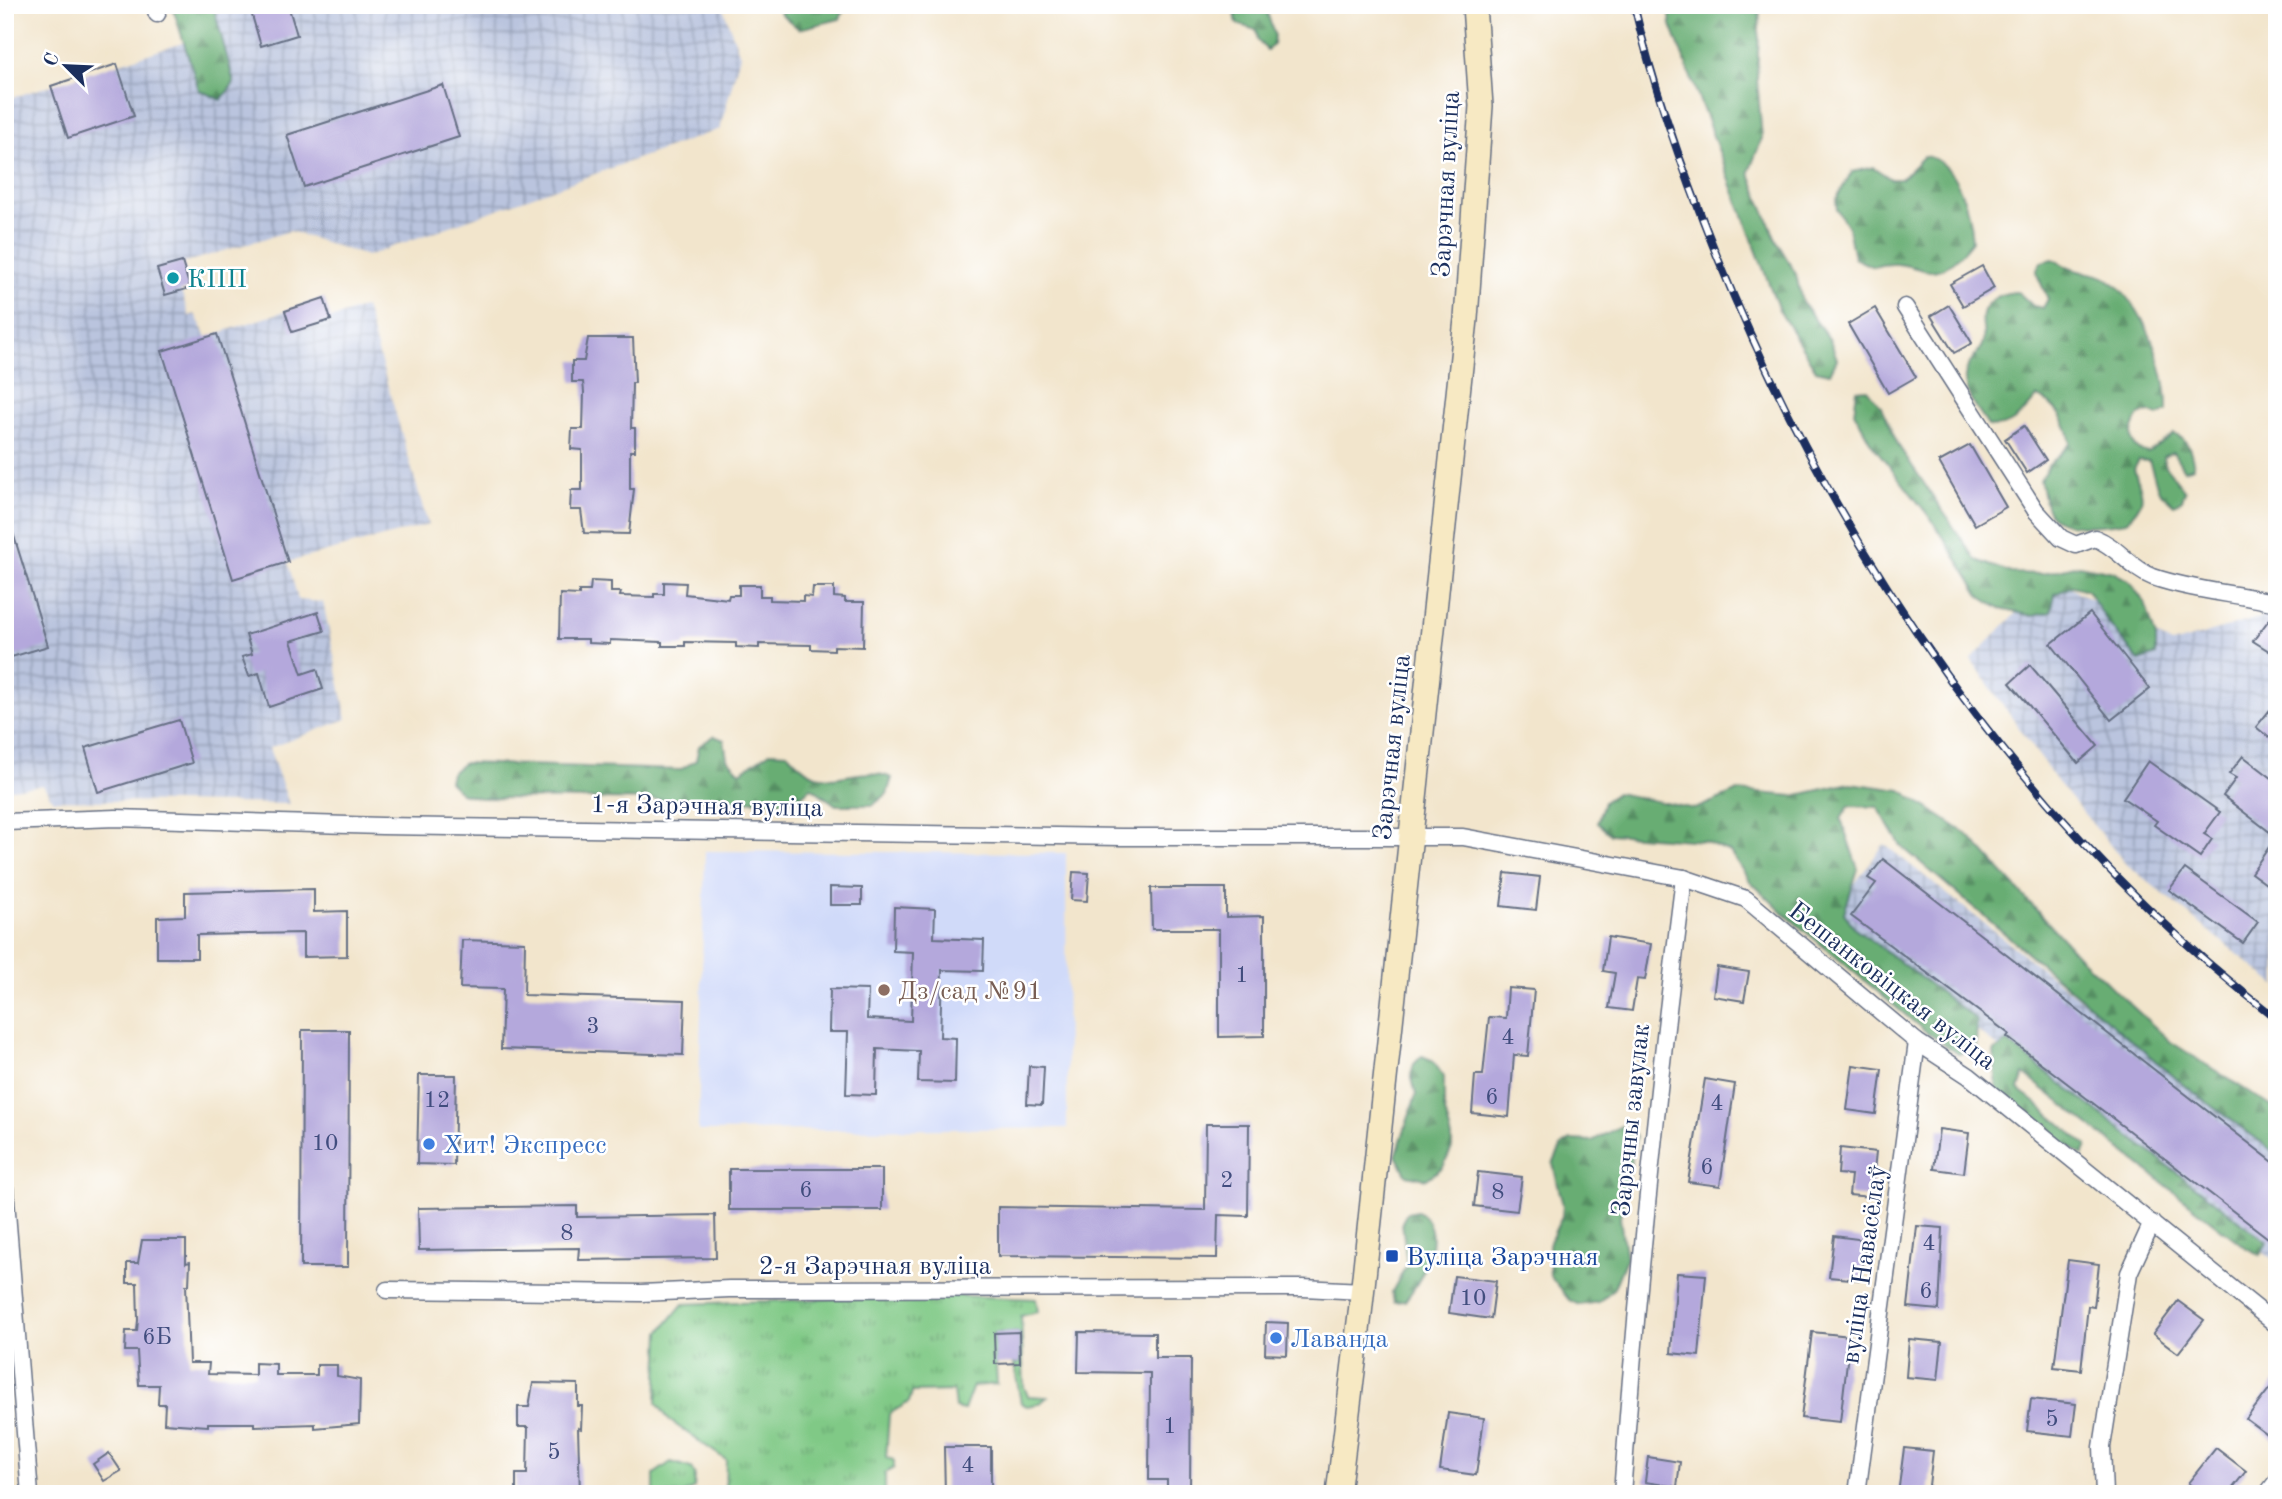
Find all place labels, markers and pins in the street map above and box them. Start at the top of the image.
place label: КПП [187,267,247,293]
marker: КПП [165,270,181,286]
place label: Дз/сад №91 [898,979,1042,1005]
marker: Дз/сад №91 [876,982,892,998]
place label: Хит! Экспресс [443,1133,607,1159]
marker: Хит! Экспресс [421,1136,437,1152]
place label: Вуліца Зарэчная [1406,1245,1599,1271]
marker: Вуліца Зарэчная [1384,1248,1400,1264]
place label: Лаванда [1290,1327,1388,1353]
marker: Лаванда [1268,1330,1284,1346]

